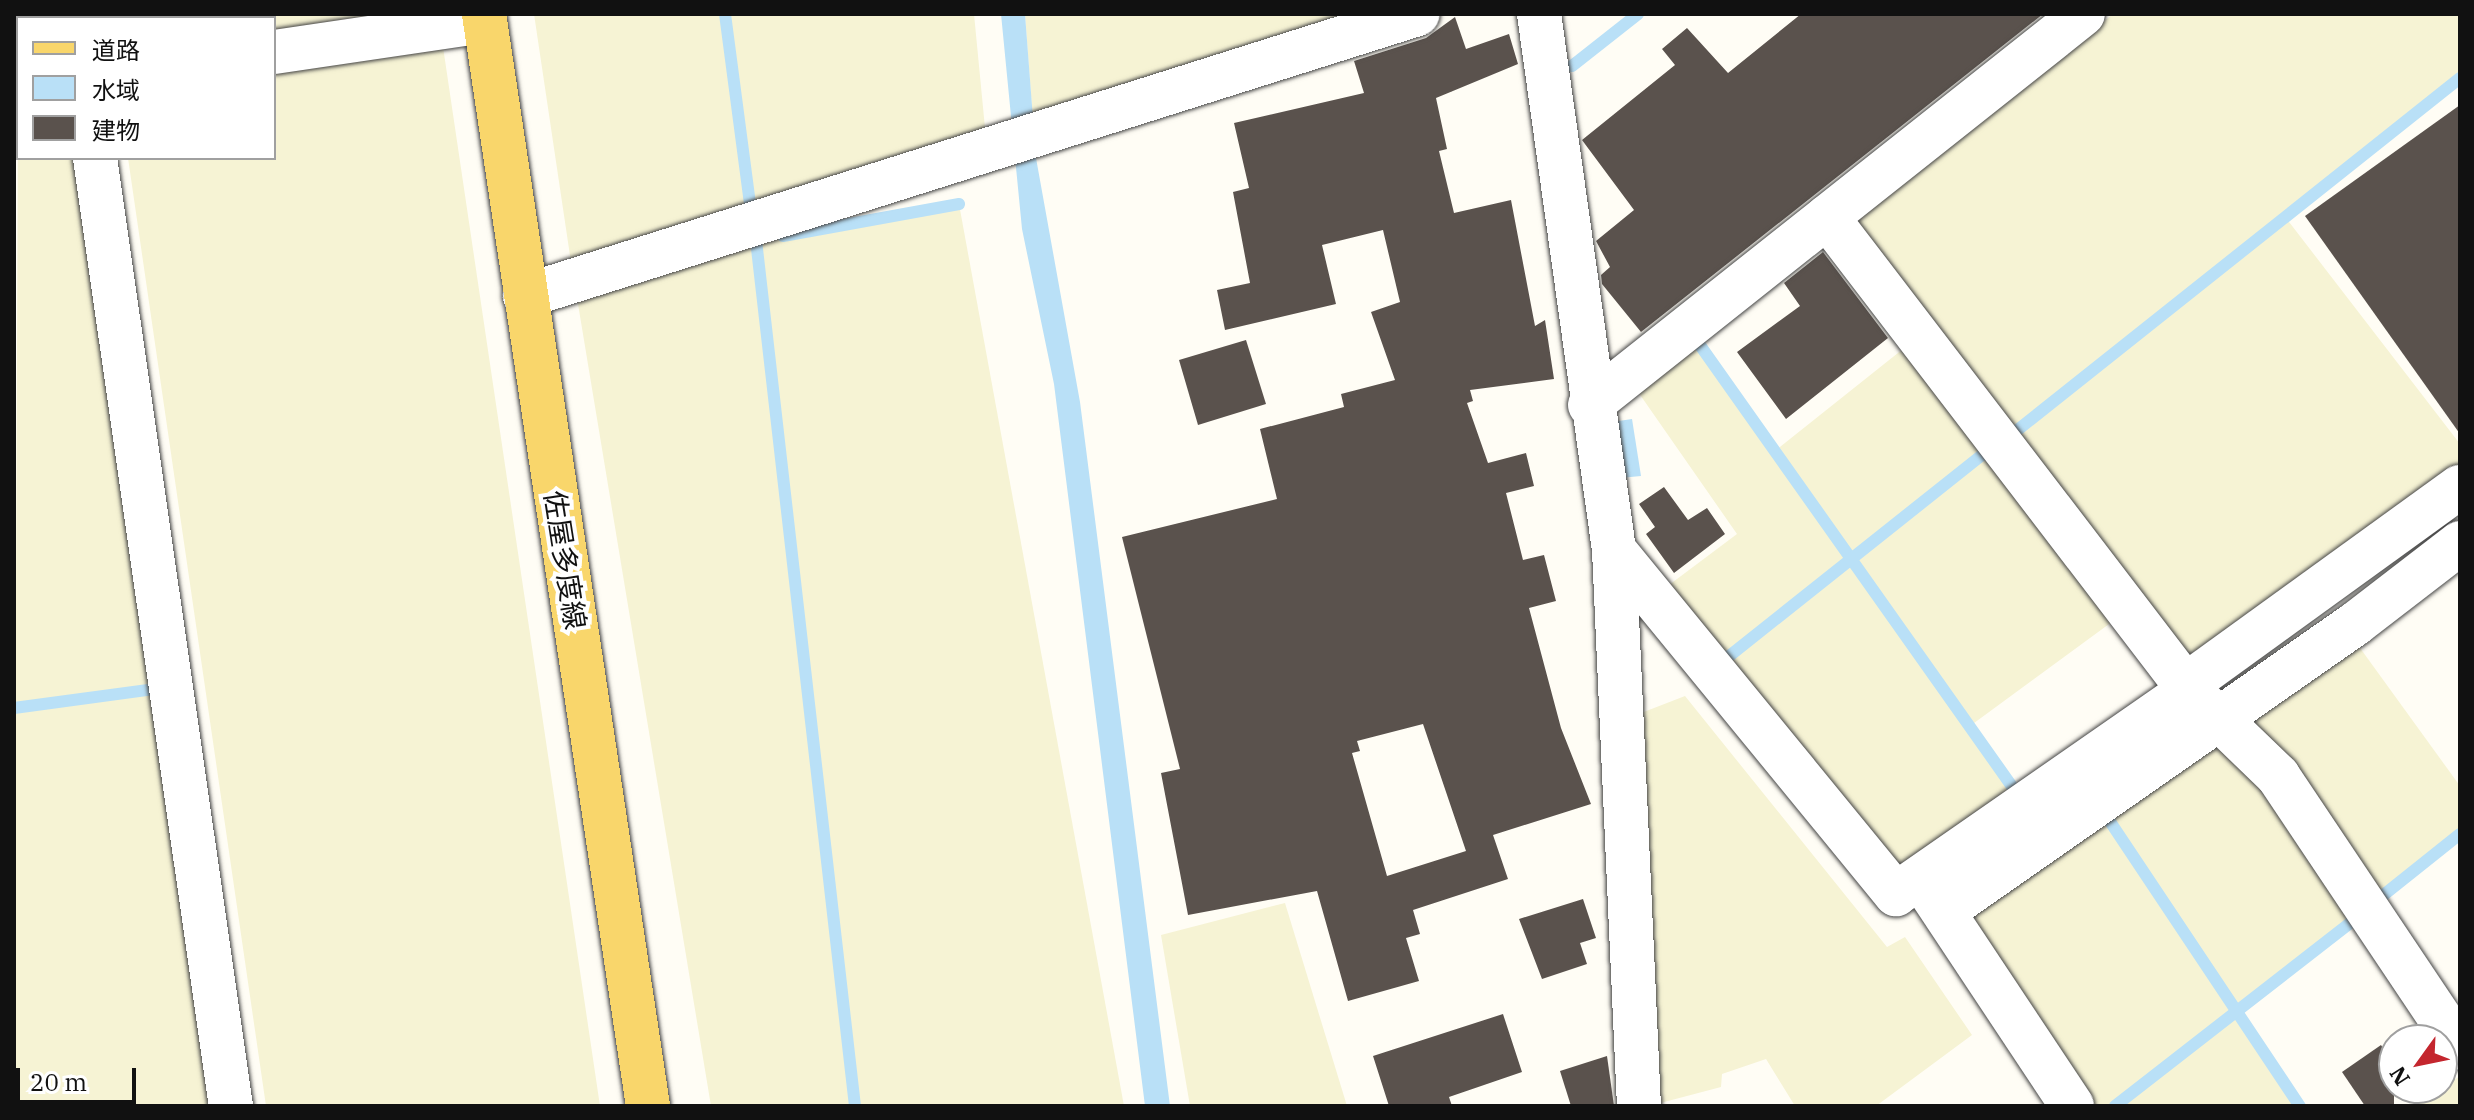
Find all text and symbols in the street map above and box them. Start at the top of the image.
legend [16,16,276,160]
text: 道路 [92,34,140,66]
text: 水域 [92,74,140,106]
text: 建物 [92,114,140,146]
street label: 佐屋多度線 [537,488,593,632]
north arrow [2378,1024,2458,1104]
scale bar [20,1052,140,1102]
text: N [2382,1061,2416,1091]
text: 20 m [30,1066,87,1098]

